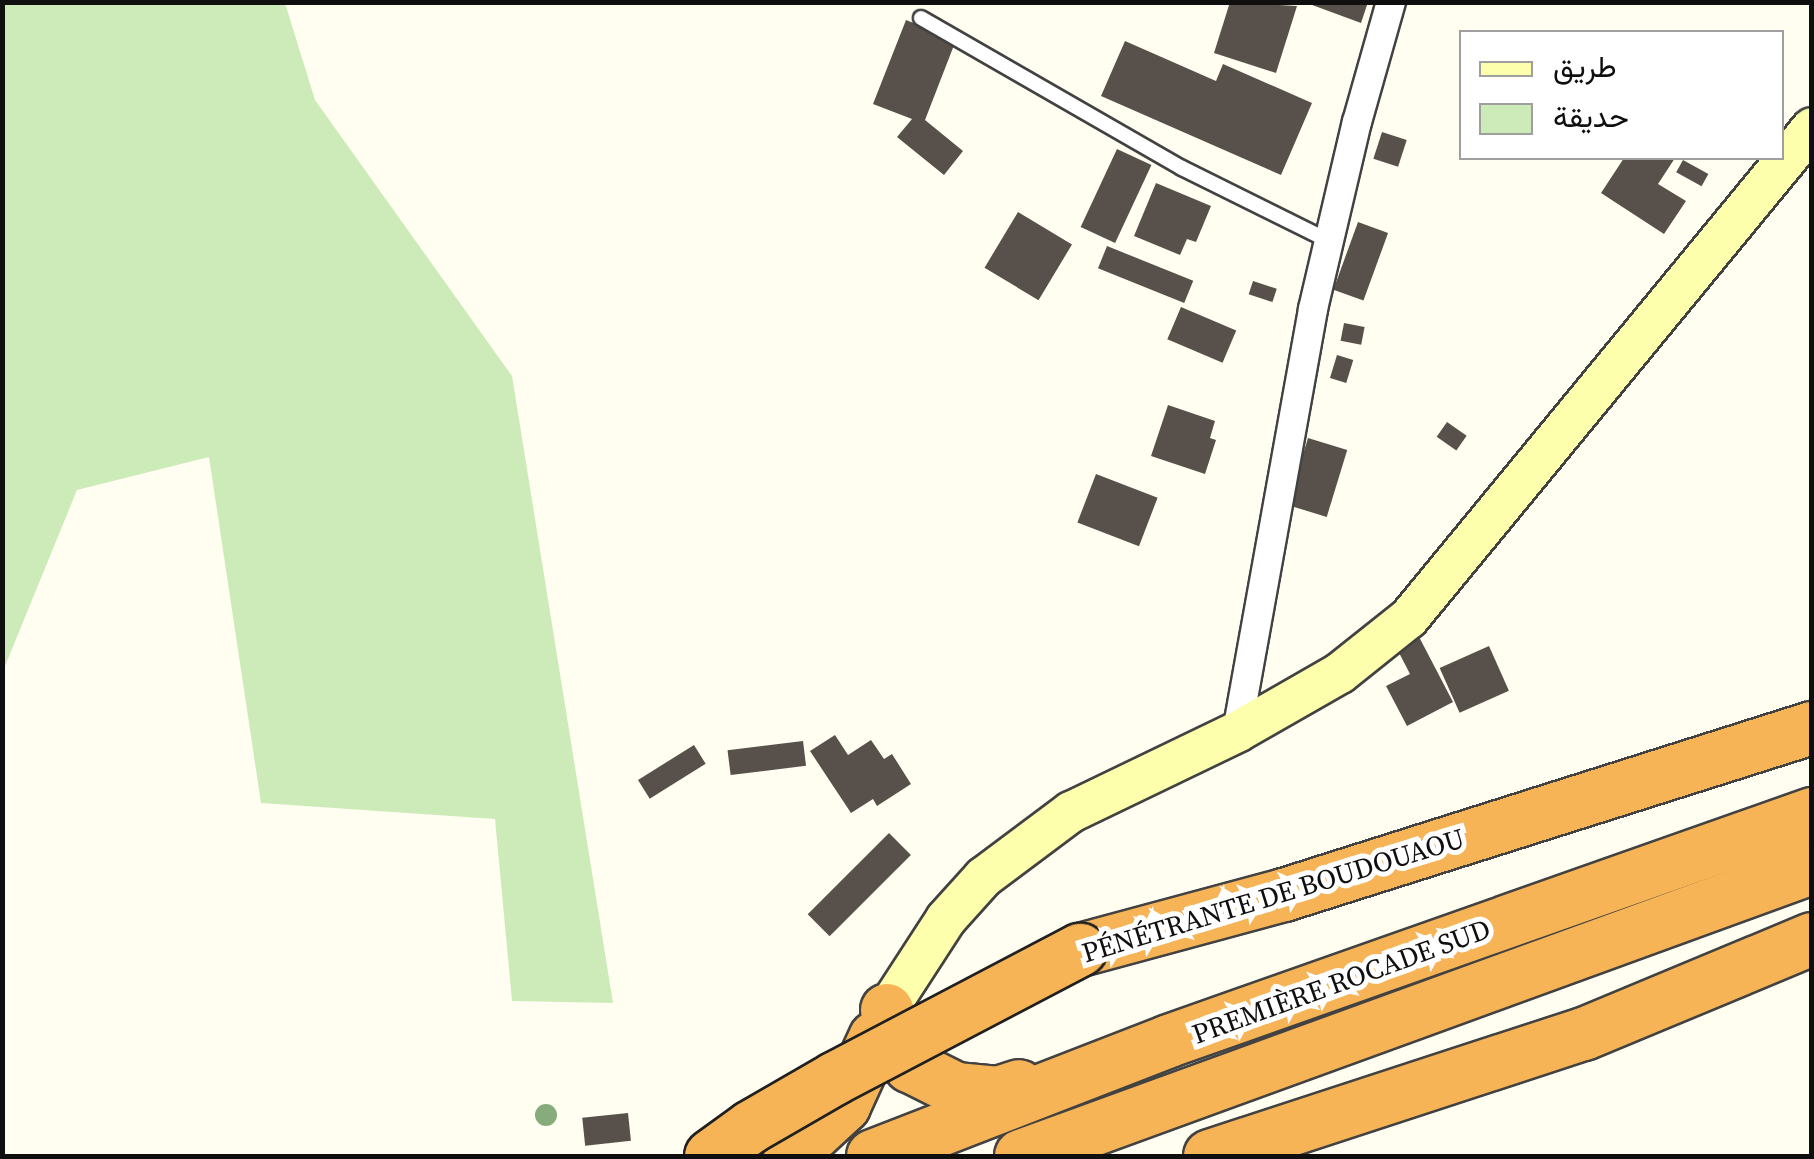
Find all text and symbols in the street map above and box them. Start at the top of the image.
legend [1459,30,1784,160]
text: طريق [1553,46,1617,87]
text: حديقة [1553,96,1629,137]
street label: PÉNÉTRANTE DE BOUDOUAOU [1078,821,1468,969]
street label: PREMIÈRE ROCADE SUD [1187,911,1495,1051]

